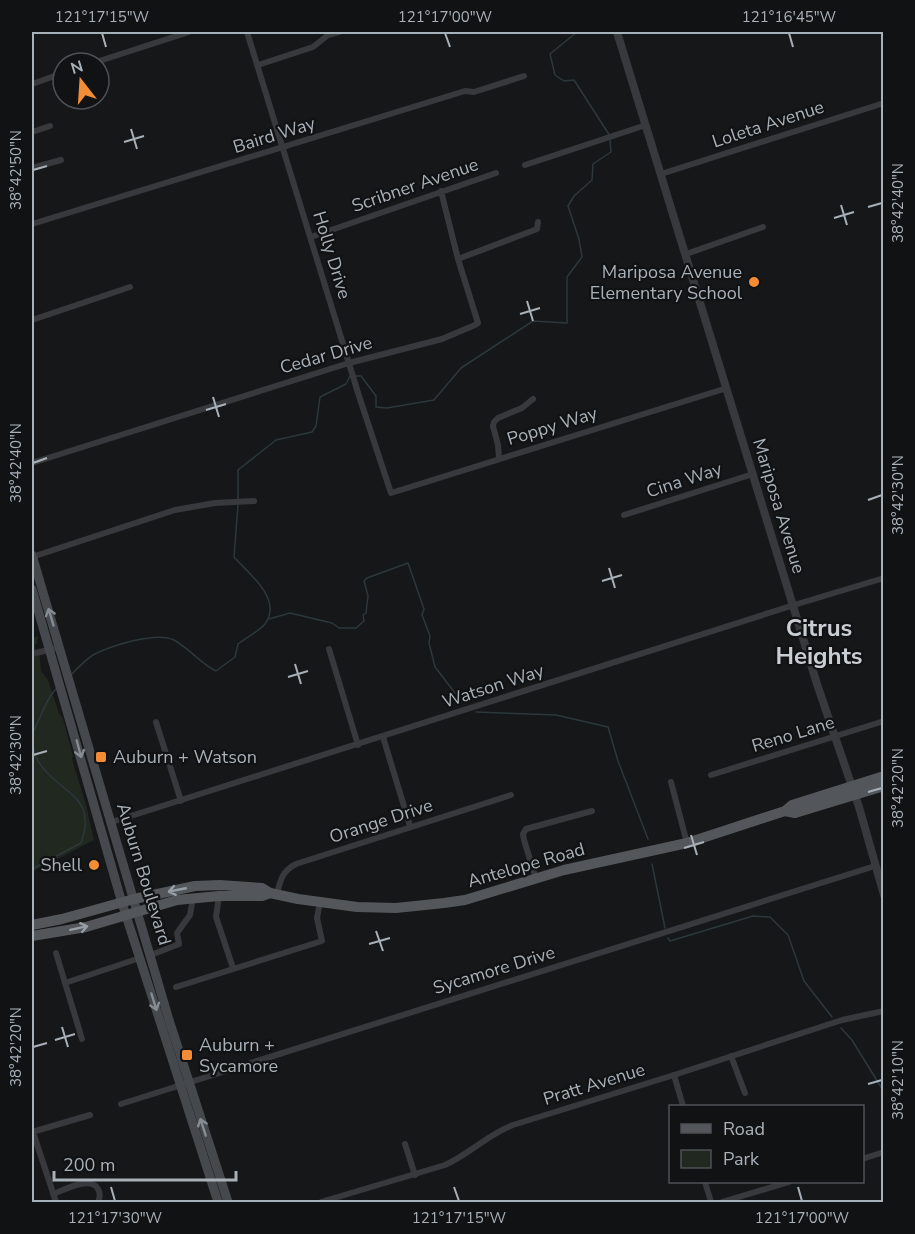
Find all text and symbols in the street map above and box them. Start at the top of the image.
text: 121°17'15"W [55,7,150,27]
text: 121°17'00"W [398,7,493,27]
text: 121°16'45"W [742,7,837,27]
north arrow [51,51,111,111]
text: N [68,55,86,80]
street label: Loleta Avenue [709,95,827,153]
street label: Baird Way [230,111,319,159]
text: 38°42'50"N [6,130,26,210]
street label: Scribner Avenue [348,152,482,218]
text: 38°42'40"N [888,163,908,243]
street label: Holly Drive [307,208,357,302]
place label: Mariposa Avenue Elementary School [590,260,743,305]
marker: Mariposa Avenue Elementary School [747,275,761,289]
street label: Cedar Drive [277,330,375,380]
street label: Poppy Way [504,401,601,451]
text: 38°42'40"N [6,423,26,503]
street label: Mariposa Avenue [747,435,811,577]
text: 38°42'30"N [888,455,908,535]
street label: Cina Way [643,456,726,503]
one-way arrow [45,608,56,627]
district label: Citrus Heights [775,612,863,672]
street label: Watson Way [439,658,548,714]
street label: Reno Lane [749,710,837,758]
text: 38°42'30"N [6,715,26,795]
one-way arrow [73,739,85,758]
place label: Auburn + Watson [113,745,257,769]
text: 38°42'20"N [888,748,908,828]
marker: Auburn + Watson [94,750,108,764]
street label: Orange Drive [326,793,436,849]
street label: Auburn Boulevard [111,800,177,948]
street label: Antelope Road [465,837,587,893]
place label: Shell [40,853,83,877]
marker: Shell [87,858,101,872]
one-way arrow [167,885,187,896]
one-way arrow [70,922,89,934]
street label: Sycamore Drive [430,940,558,1000]
one-way arrow [149,992,160,1011]
text: 38°42'20"N [6,1007,26,1087]
place label: Auburn + Sycamore [199,1033,278,1078]
text: 38°42'10"N [888,1040,908,1120]
marker: Auburn + Sycamore [180,1048,194,1062]
street label: Pratt Avenue [540,1057,648,1111]
legend [669,1105,864,1183]
text: Road [723,1117,765,1141]
one-way arrow [197,1118,208,1137]
scale bar [54,1144,236,1182]
text: Park [723,1147,760,1171]
text: 200 m [63,1153,115,1177]
text: 121°17'30"W [68,1208,163,1228]
text: 121°17'15"W [412,1208,507,1228]
text: 121°17'00"W [755,1208,850,1228]

